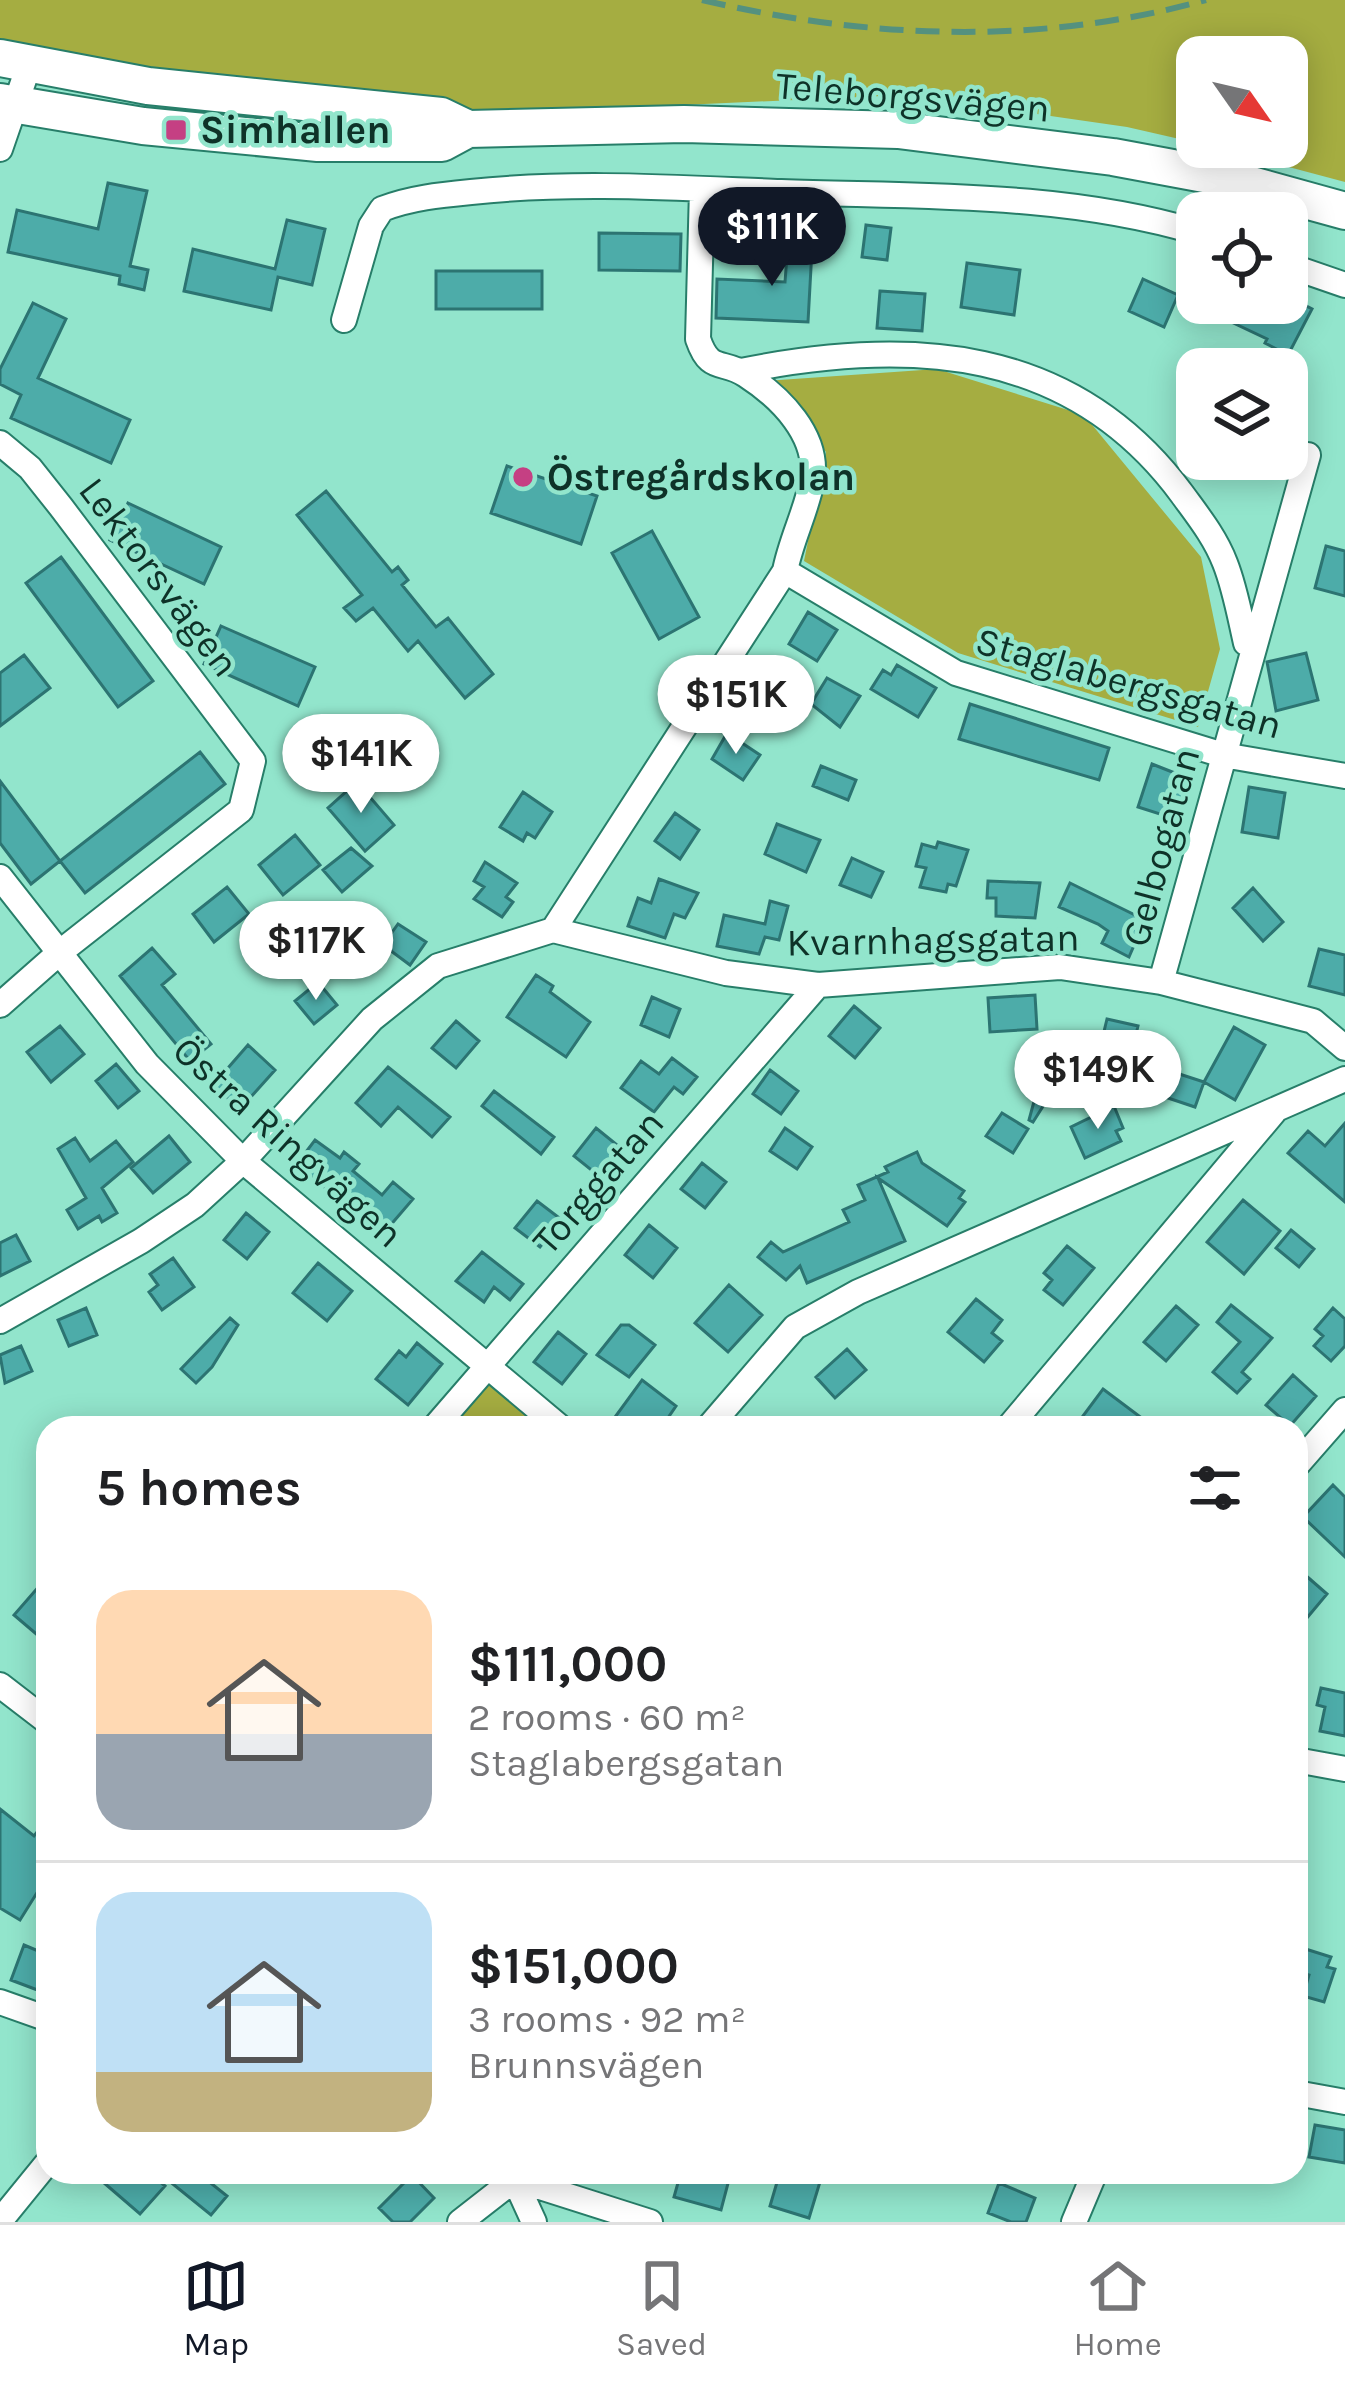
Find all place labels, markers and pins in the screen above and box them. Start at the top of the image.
place label: Simhallen [200,107,391,153]
marker: Simhallen [163,117,189,143]
pin: $111K [688,187,856,289]
place label: Östregårdskolan [547,454,855,500]
marker: Östregårdskolan [510,464,536,490]
pin: $151K [652,655,820,757]
pin: $141K [277,714,445,816]
pin: $117K [232,901,400,1003]
pin: $149K [1014,1030,1182,1132]

